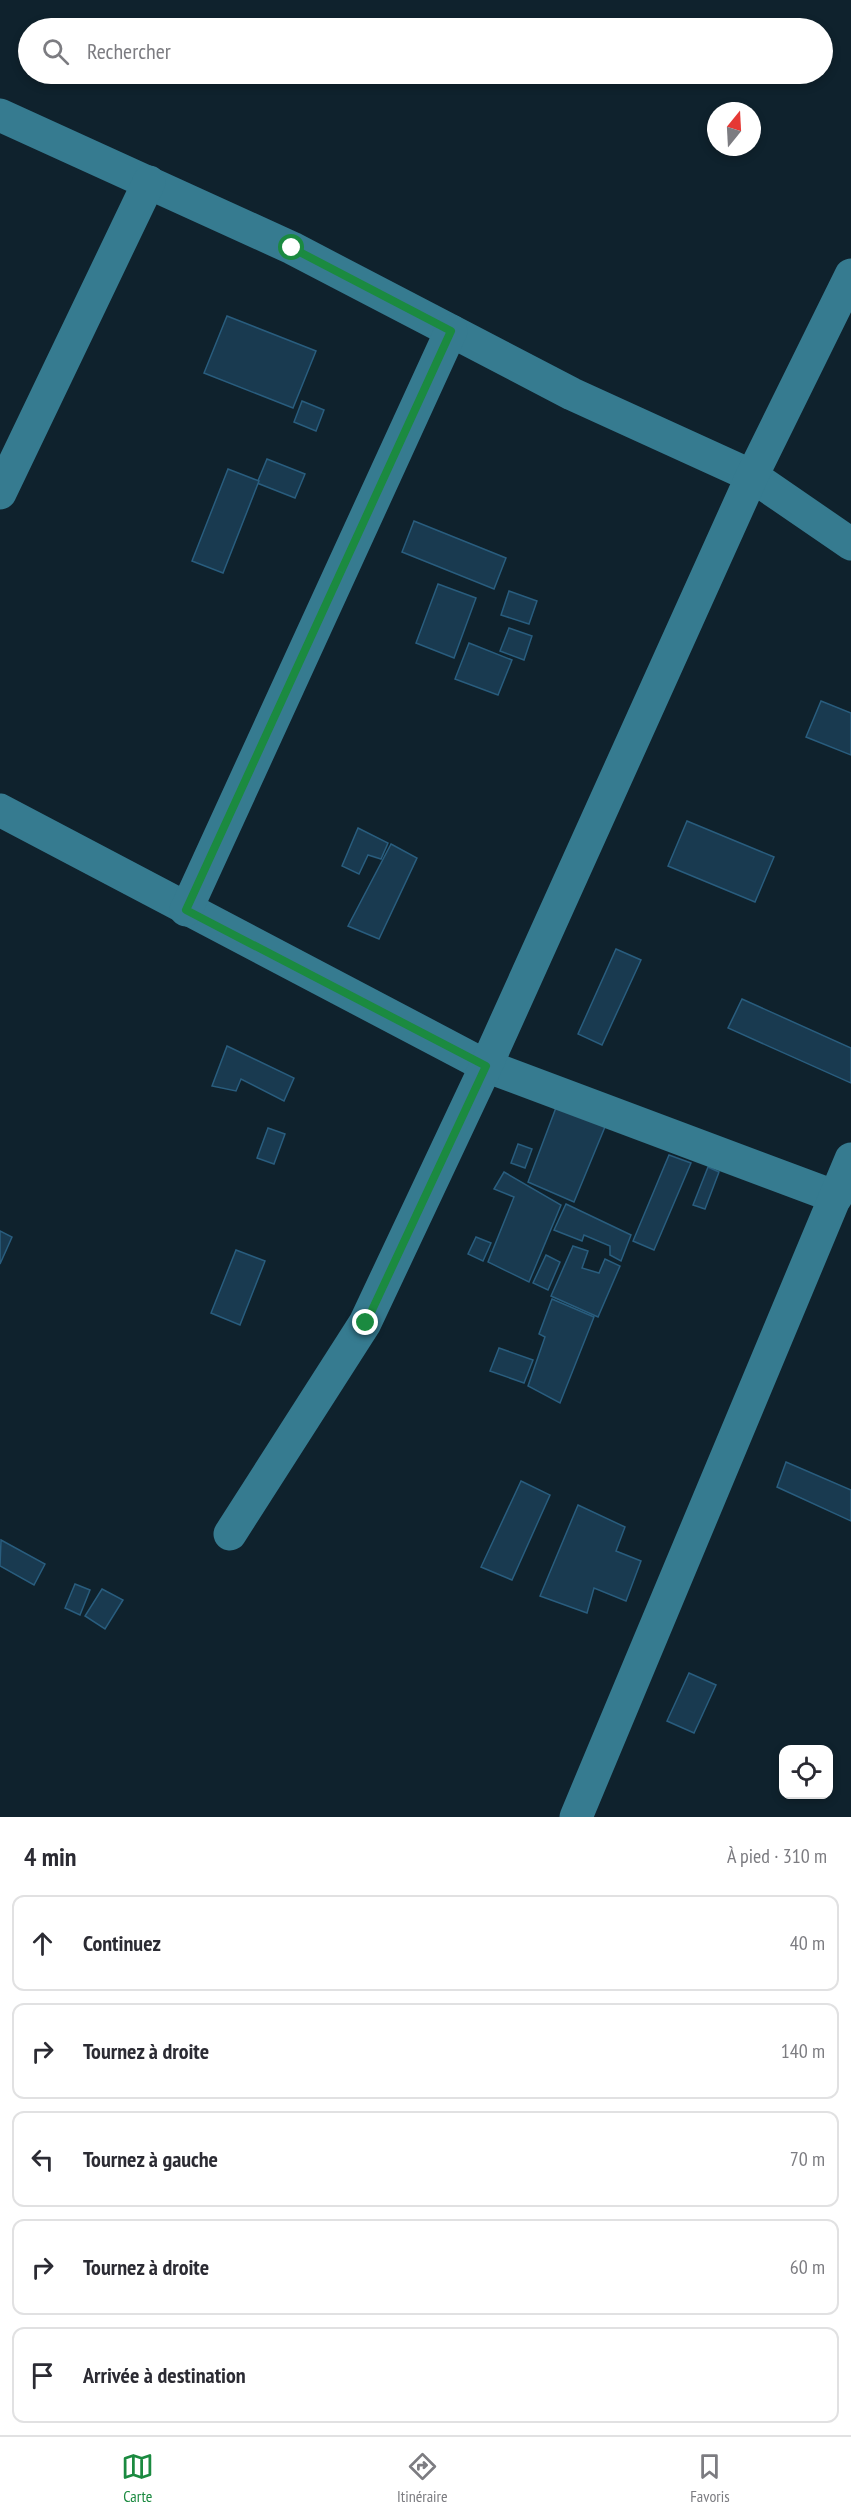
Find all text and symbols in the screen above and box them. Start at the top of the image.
search box [18,18,833,84]
icon: search [39,35,72,68]
text: Rechercher [87,37,171,65]
north arrow [707,102,761,156]
route start [278,234,304,260]
route end [352,1309,378,1335]
map controls [779,1745,833,1799]
button: locate [779,1745,833,1799]
text: 4 min [24,1840,77,1873]
text: À pied · 310 m [727,1843,827,1869]
icon: ahead [26,1927,59,1960]
text: Continuez [83,1929,161,1957]
text: 40 m [790,1930,825,1956]
icon: right [26,2035,59,2068]
text: Tournez à droite [83,2037,209,2065]
text: 140 m [781,2038,825,2064]
icon: left [26,2143,59,2176]
text: Tournez à gauche [83,2145,218,2173]
text: 70 m [790,2146,825,2172]
icon: right [26,2251,59,2284]
text: Tournez à droite [83,2253,209,2281]
text: 60 m [790,2254,825,2280]
icon: arrive [26,2359,59,2392]
text: Arrivée à destination [83,2361,246,2389]
tab: Carte [121,2450,154,2506]
tab: Itinéraire [397,2450,448,2506]
tab: Favoris [690,2450,730,2506]

